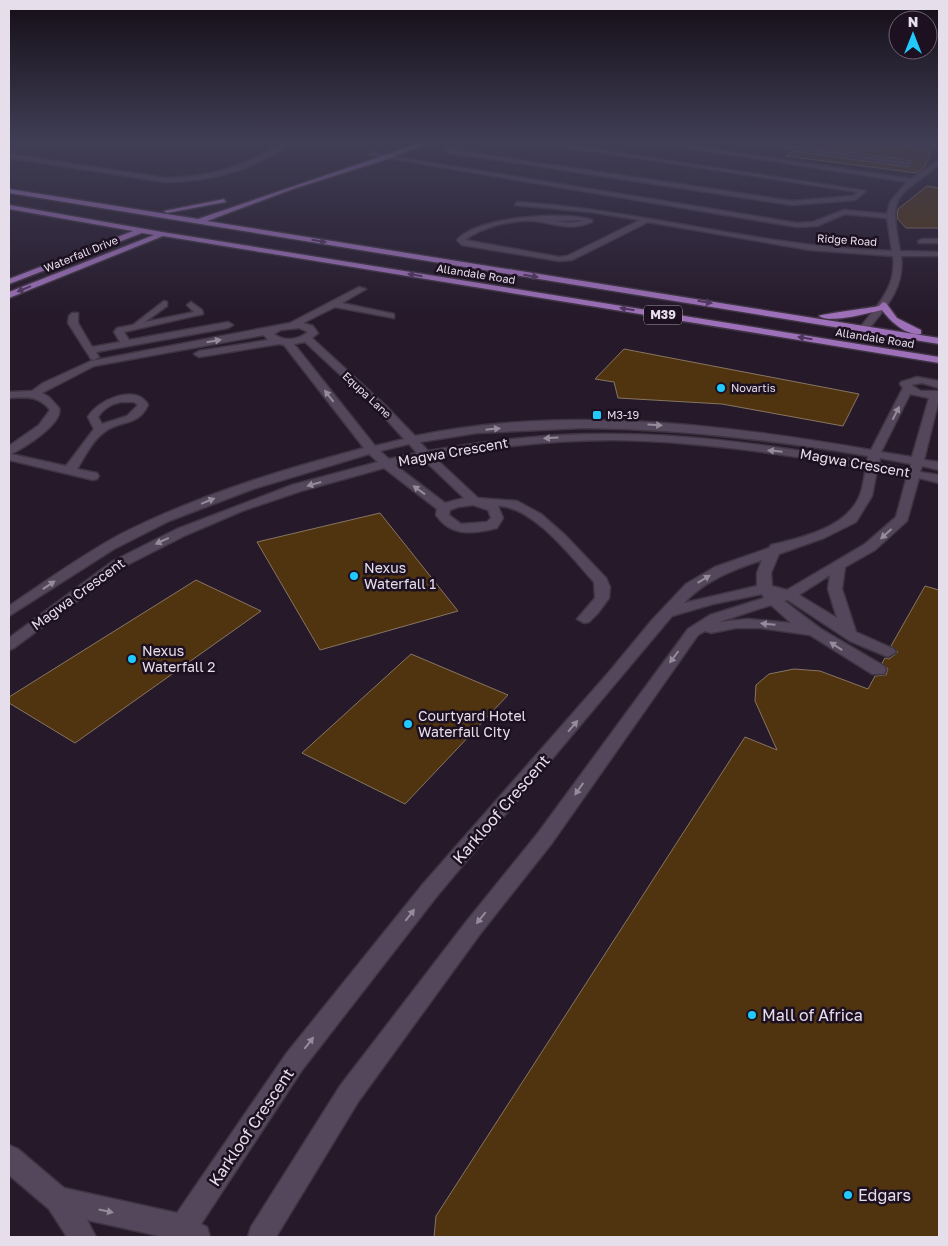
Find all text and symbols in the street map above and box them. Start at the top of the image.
north arrow [888,10,938,60]
text: N [908,13,918,30]
street label: Ridge Road [817,231,877,248]
street label: Waterfall Drive [42,233,120,274]
one-way arrow [311,237,327,245]
street label: Allandale Road [436,261,516,286]
one-way arrow [407,271,423,279]
one-way arrow [523,272,539,280]
one-way arrow [16,285,31,293]
one-way arrow [698,299,714,307]
one-way arrow [619,305,635,313]
road number: M39 [644,306,682,324]
street label: Allandale Road [835,325,915,350]
one-way arrow [796,334,812,342]
one-way arrow [206,337,222,345]
street label: Equpa Lane [340,369,394,420]
place label: Novartis [731,381,776,394]
marker: Novartis [715,382,727,394]
one-way arrow [324,389,335,402]
one-way arrow [892,406,900,420]
place label: M3-19 [607,408,639,421]
marker: M3-19 [591,409,603,421]
one-way arrow [647,422,663,430]
one-way arrow [485,425,501,433]
street label: Magwa Crescent [397,433,509,470]
one-way arrow [543,435,559,443]
street label: Magwa Crescent [799,444,911,481]
one-way arrow [767,447,783,455]
one-way arrow [306,480,321,488]
one-way arrow [413,484,426,495]
one-way arrow [201,497,216,505]
one-way arrow [880,528,892,540]
one-way arrow [155,538,169,546]
street label: Magwa Crescent [28,554,128,633]
place label: Nexus Waterfall 1 [364,559,436,592]
marker: Nexus Waterfall 1 [348,570,360,582]
one-way arrow [698,575,711,584]
one-way arrow [43,580,56,590]
one-way arrow [759,620,775,628]
one-way arrow [829,641,843,650]
place label: Nexus Waterfall 2 [142,642,215,675]
one-way arrow [669,650,679,664]
marker: Nexus Waterfall 2 [126,653,138,665]
place label: Courtyard Hotel Waterfall City [418,707,526,740]
marker: Courtyard Hotel Waterfall City [402,718,414,730]
one-way arrow [567,720,579,732]
street label: Karkloof Crescent [448,750,554,868]
one-way arrow [574,782,584,796]
one-way arrow [405,909,416,922]
one-way arrow [475,911,486,924]
place label: Mall of Africa [762,1005,863,1025]
marker: Mall of Africa [746,1009,758,1021]
one-way arrow [304,1037,315,1050]
street label: Karkloof Crescent [204,1064,298,1190]
place label: Edgars [858,1185,911,1205]
marker: Edgars [842,1189,854,1201]
one-way arrow [98,1207,114,1215]

